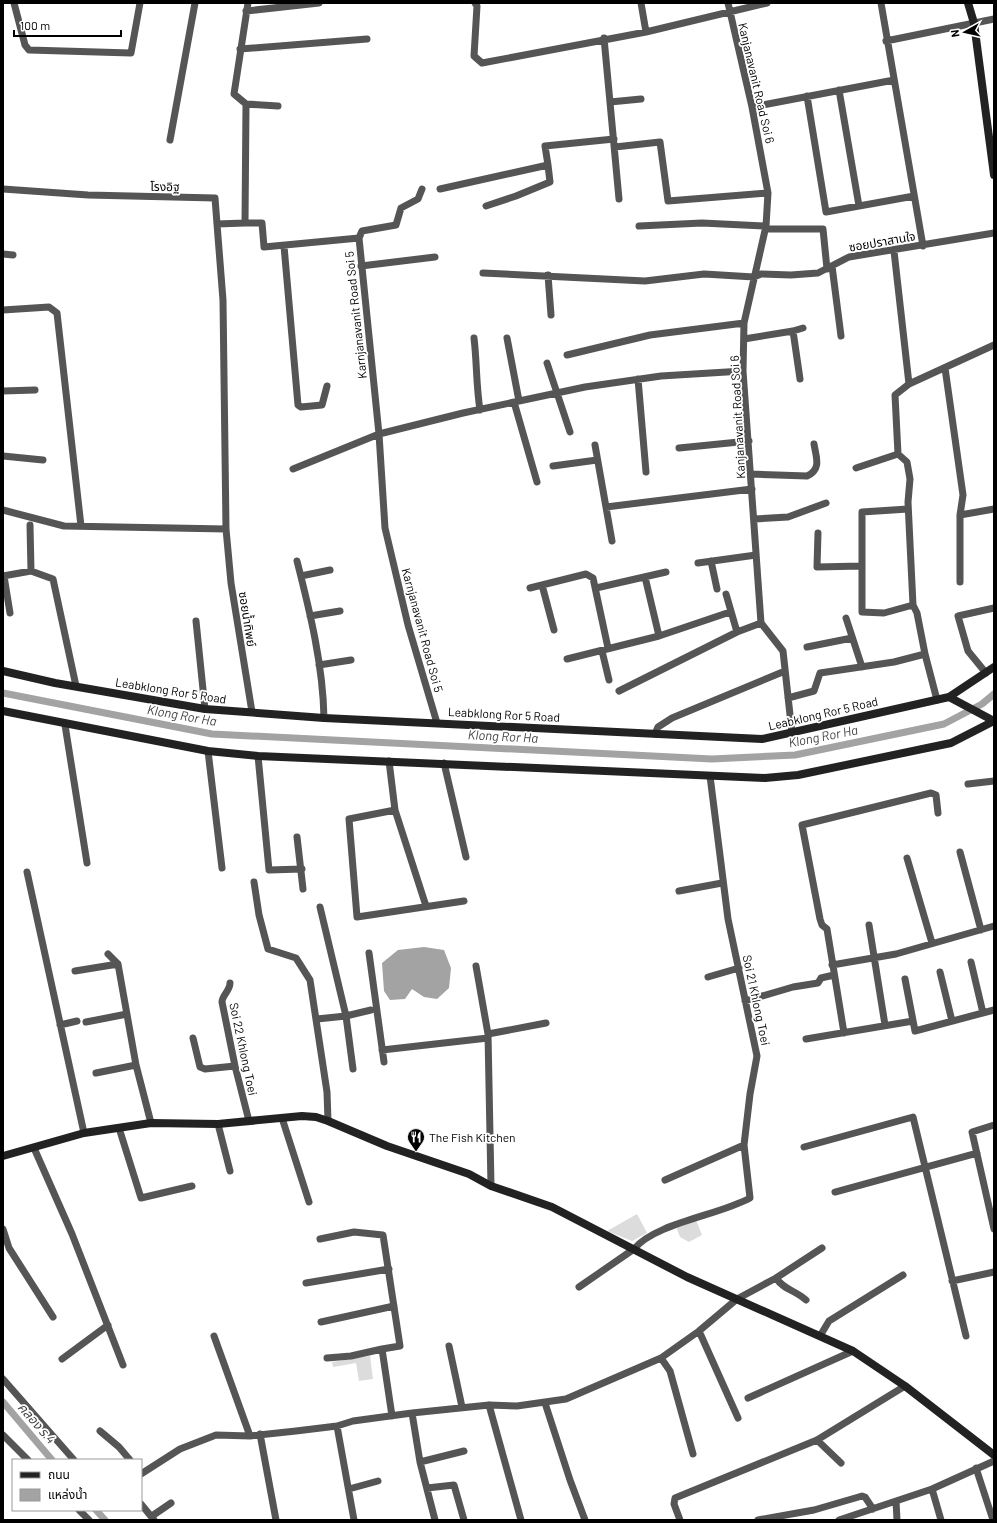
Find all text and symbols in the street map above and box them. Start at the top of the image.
scale bar [14,12,121,38]
north arrow [945,12,985,52]
text: 100 m [20,18,50,32]
street label: Kanjanavanit Road Soi 6 [736,21,778,145]
text: N [948,29,962,38]
street label: โรงอิฐ [150,179,180,194]
street label: ซอยปราสานใจ [848,228,916,254]
street label: Karnjanavanit Road Soi 5 [341,251,369,379]
street label: Kanjanavanit Road Soi 6 [727,355,747,479]
street label: Karnjanavanit Road Soi 5 [400,566,446,694]
street label: ซอยน้ำทิพย์ [237,590,260,648]
street label: Leabklong Ror 5 Road [115,674,227,706]
street label: Leabklong Ror 5 Road [767,694,879,732]
water label: Klong Ror Ha [146,701,218,729]
street label: Leabklong Ror 5 Road [448,704,560,724]
water label: Klong Ror Ha [787,721,859,751]
water label: Klong Ror Ha [467,726,539,746]
street label: Soi 21 Khlong Toei [741,953,773,1047]
street label: Soi 22 Khlong Toei [227,1001,261,1097]
restaurant icon: The Fish Kitchen [406,1127,426,1152]
place label: The Fish Kitchen [429,1130,516,1144]
water label: คลอง ร.4 [15,1399,59,1447]
legend [12,1459,142,1511]
text: ถนน [48,1467,70,1481]
text: แหล่งน้ำ [48,1486,87,1501]

